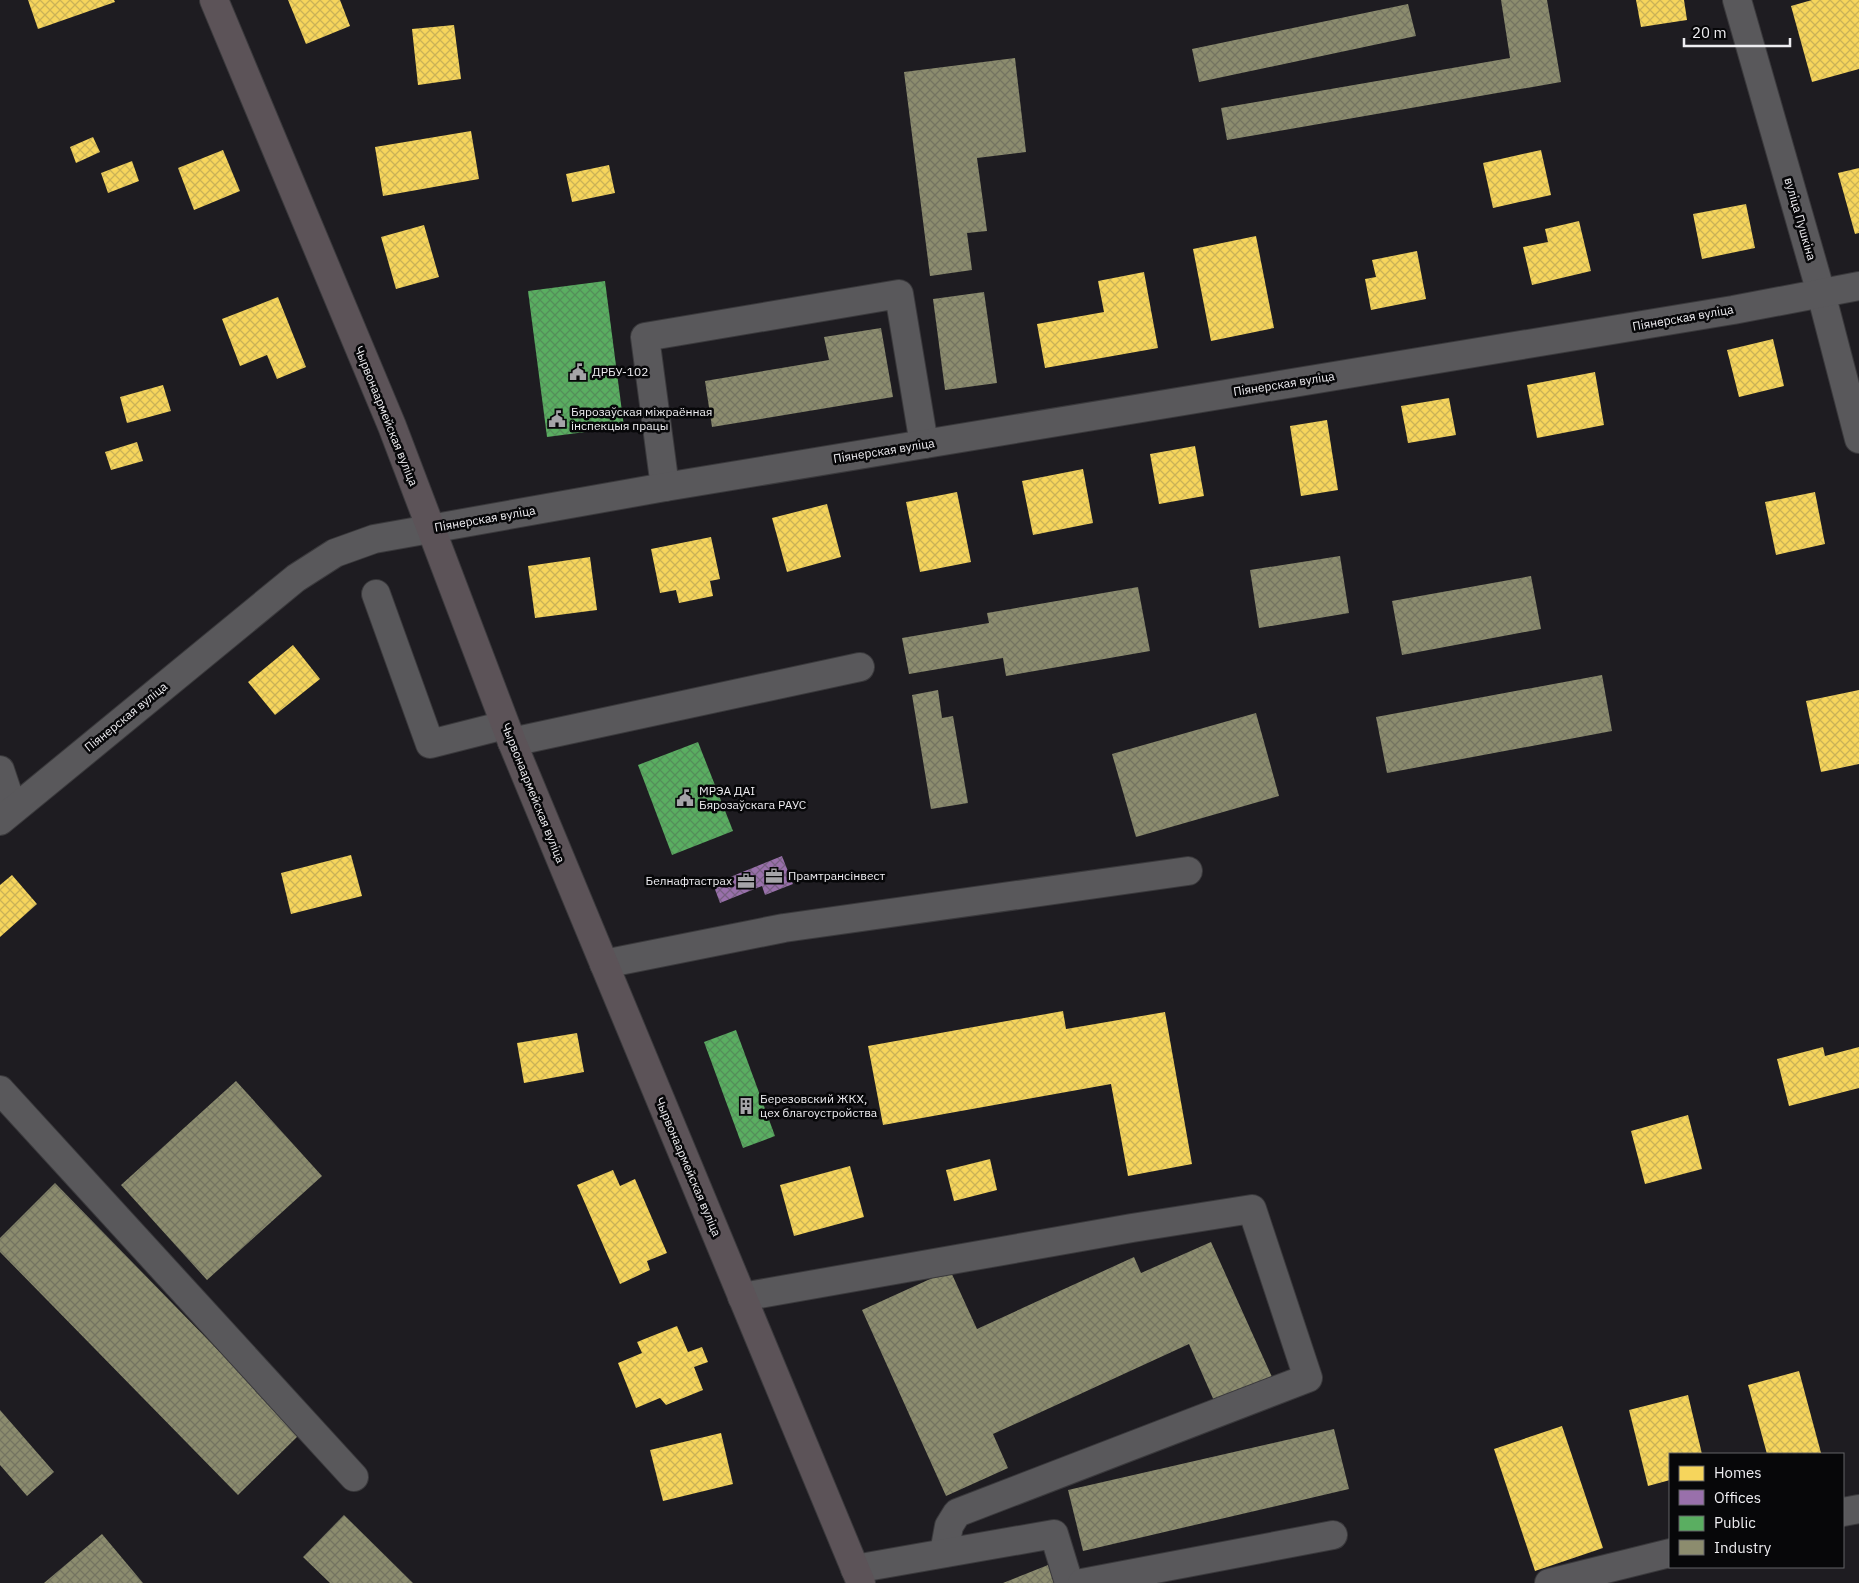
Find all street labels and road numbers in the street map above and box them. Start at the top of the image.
street label: вуліца Пушкіна [1781,176,1820,263]
street label: Піянерская вуліца [1631,301,1735,334]
street label: Чырвонаармейская вуліца [351,344,422,489]
street label: Піянерская вуліца [1232,368,1336,399]
street label: Піянерская вуліца [832,435,936,466]
street label: Піянерская вуліца [433,502,537,535]
street label: Піянерская вуліца [81,678,171,755]
street label: Чырвонаармейская вуліца [498,721,569,866]
street label: Чырвонаармейская вуліца [652,1095,725,1239]

